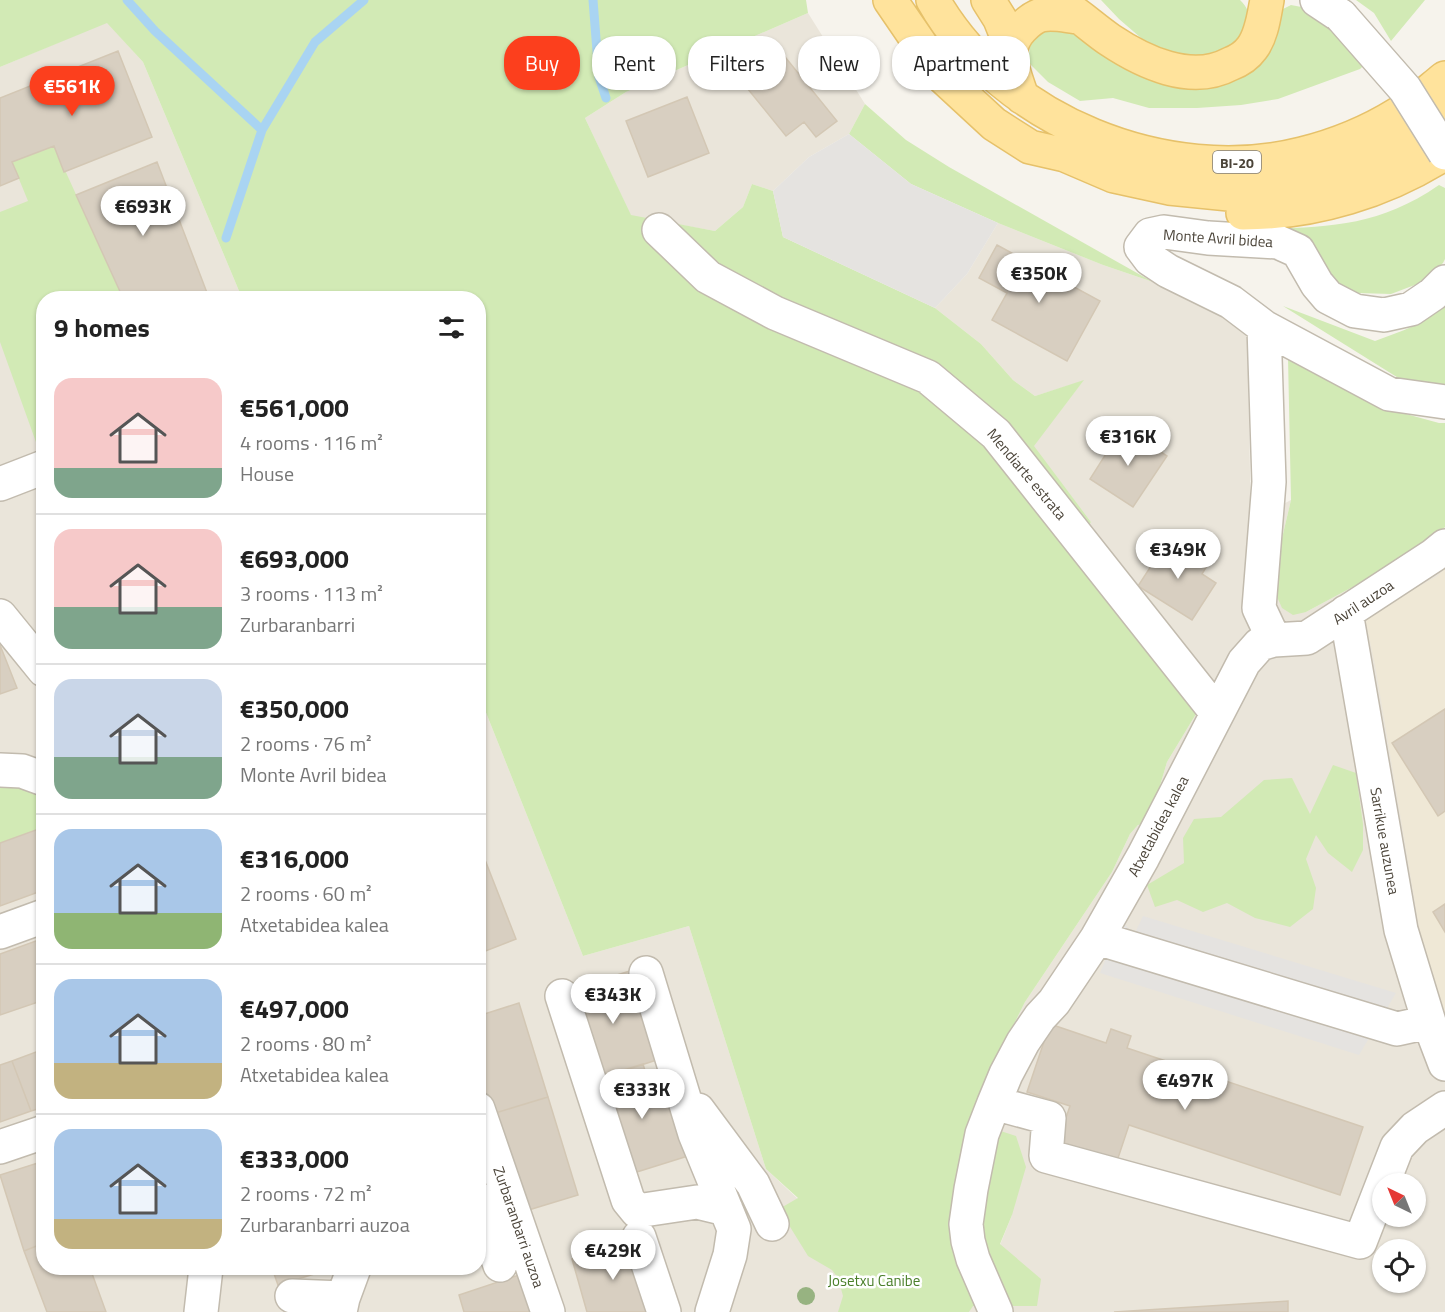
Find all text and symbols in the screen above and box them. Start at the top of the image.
chip: Buy [504,36,580,90]
chip: Rent [592,36,676,90]
chip: Filters [688,36,786,90]
chip: New [798,36,880,90]
chip: Apartment [892,36,1030,90]
pin: €561K [30,66,114,117]
text: €561K [44,70,100,101]
road number: BI-20 [1213,151,1261,173]
pin: €693K [101,186,185,237]
text: €693K [115,190,171,221]
street label: Monte Avril bidea [1162,223,1274,253]
pin: €350K [997,253,1081,304]
text: €350K [1011,257,1067,288]
text: 9 homes [54,308,150,347]
icon: filters [435,311,468,344]
text: €561,000 [240,388,349,427]
icon: home [102,402,174,474]
pin: €316K [1086,416,1170,467]
text: €316K [1100,420,1156,451]
street label: Mendiarte estrata [982,423,1073,525]
text: 4 rooms · 116 m² [240,427,383,458]
text: House [240,458,294,489]
pin: €349K [1136,529,1220,580]
text: €349K [1150,533,1206,564]
text: €693,000 [240,539,349,578]
icon: home [102,553,174,625]
street label: Avril auzoa [1328,573,1399,630]
text: 3 rooms · 113 m² [240,578,383,609]
text: Zurbaranbarri [240,609,355,640]
text: €350,000 [240,689,349,728]
icon: home [102,703,174,775]
text: 2 rooms · 76 m² [240,728,372,759]
text: Monte Avril bidea [240,759,387,790]
street label: Atxetabidea kalea [1122,771,1195,881]
street label: Sarrikue auzunea [1364,785,1406,897]
text: €316,000 [240,839,349,878]
icon: home [102,853,174,925]
text: 2 rooms · 60 m² [240,878,372,909]
text: Atxetabidea kalea [240,909,389,940]
pin: €343K [571,974,655,1025]
text: €343K [585,978,641,1009]
text: €497,000 [240,989,349,1028]
icon: home [102,1003,174,1075]
text: 2 rooms · 80 m² [240,1028,372,1059]
text: Atxetabidea kalea [240,1059,389,1090]
pin: €497K [1143,1060,1227,1111]
text: €497K [1157,1064,1213,1095]
pin: €333K [600,1069,684,1120]
text: €333K [614,1073,670,1104]
text: €333,000 [240,1139,349,1178]
icon: home [102,1153,174,1225]
street label: Zurbaranbarri auzoa [487,1163,551,1291]
north arrow [1372,1173,1426,1227]
map controls [1372,1173,1426,1293]
text: 2 rooms · 72 m² [240,1178,372,1209]
text: Zurbaranbarri auzoa [240,1209,410,1240]
pin: €429K [571,1230,655,1281]
text: €429K [585,1234,641,1265]
button: locate [1372,1239,1426,1293]
park label: Josetxu Canibe [828,1269,920,1292]

